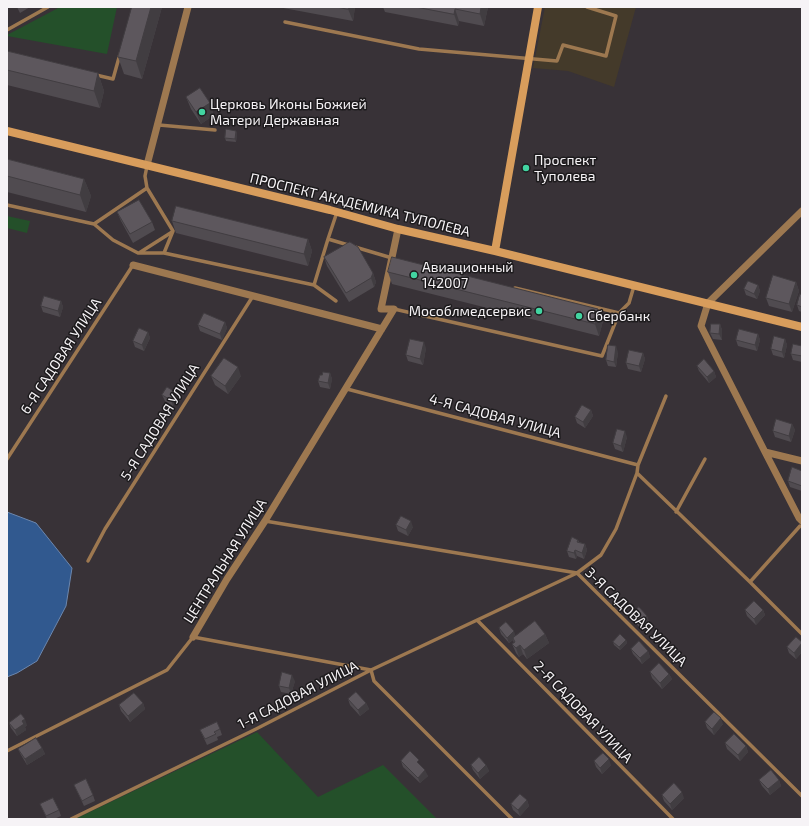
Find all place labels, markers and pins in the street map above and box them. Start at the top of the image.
place label: Церковь Иконы Божией Матери Державная [210,96,367,128]
marker: Церковь Иконы Божией Матери Державная [197,107,207,117]
place label: Проспект Туполева [534,152,596,184]
marker: Проспект Туполева [521,163,531,173]
place label: Авиационный 142007 [422,259,514,292]
marker: Авиационный 142007 [409,270,419,280]
place label: Мособлмедсервис [409,303,531,319]
marker: Мособлмедсервис [534,306,544,316]
place label: Сбербанк [587,308,650,324]
marker: Сбербанк [574,311,584,321]

